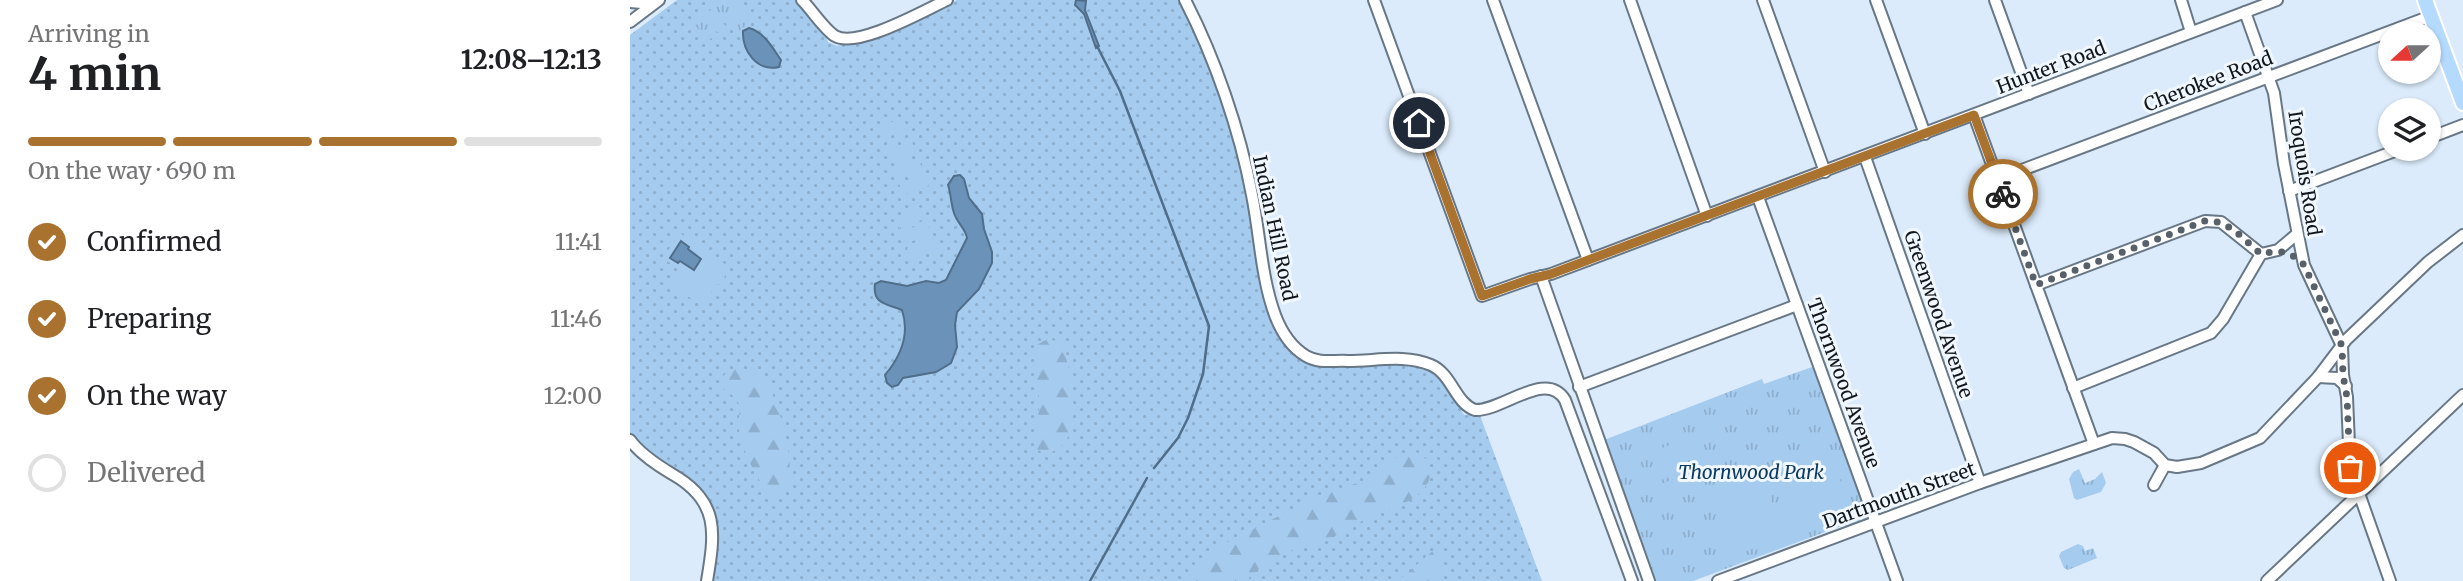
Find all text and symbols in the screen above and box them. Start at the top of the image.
text: Arriving in [28,19,150,48]
north arrow [2378,21,2441,84]
map controls [2378,21,2441,161]
street label: Hunter Road [1993,35,2109,99]
text: 12:08–12:13 [461,43,602,76]
text: 4 min [28,45,161,103]
street label: Cherokee Road [2140,45,2276,117]
pin [1389,93,1449,153]
button: layers [2378,98,2441,161]
icon: home [1400,104,1438,142]
street label: Iroquois Road [2283,109,2327,237]
street label: Indian Hill Road [1248,153,1302,303]
text: On the way · 690 m [28,156,236,185]
courier [1968,159,2038,229]
icon: bike [1984,175,2022,213]
icon: check [28,223,66,261]
text: Confirmed [87,225,222,258]
text: 11:41 [555,227,602,256]
street label: Greenwood Avenue [1899,227,1979,401]
street label: Thornwood Avenue [1802,295,1886,471]
icon: check [28,300,66,338]
text: Preparing [87,302,211,335]
text: 11:46 [550,304,602,333]
icon: check [28,377,66,415]
text: On the way [87,379,227,412]
text: 12:00 [544,381,602,410]
pin [2320,438,2380,498]
icon: bag [2331,449,2369,487]
text: Delivered [87,456,206,489]
street label: Dartmouth Street [1819,456,1979,534]
park label: Thornwood Park [1678,460,1824,484]

